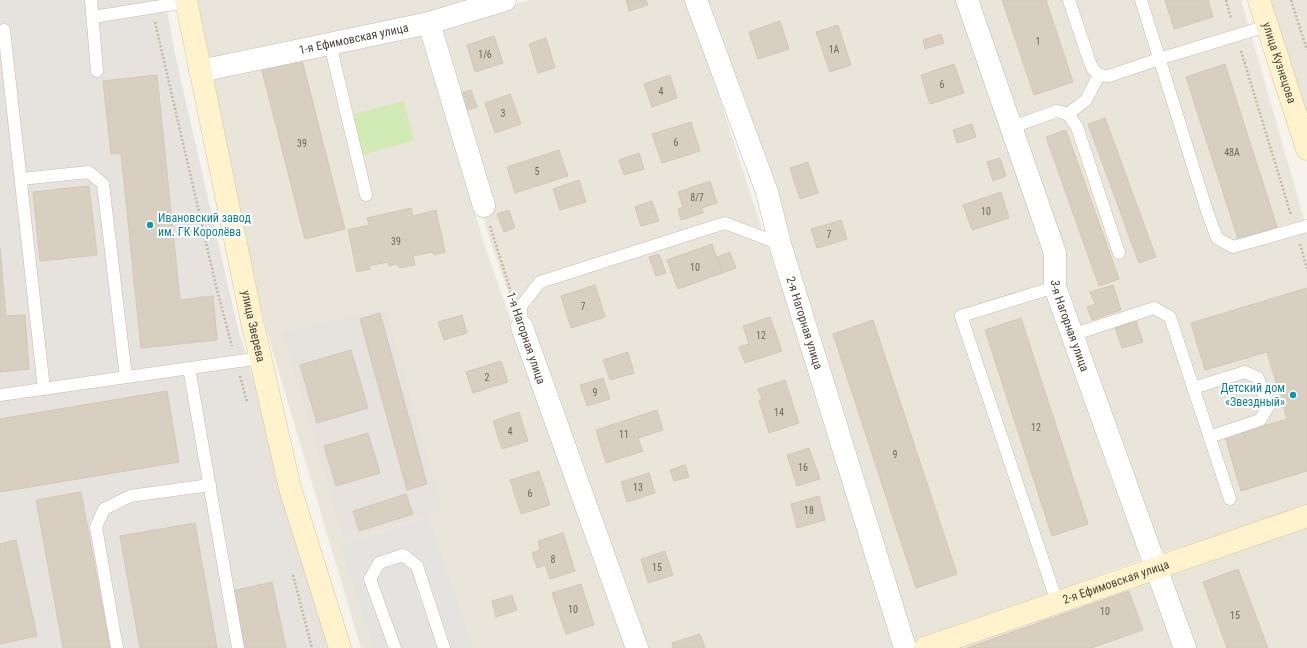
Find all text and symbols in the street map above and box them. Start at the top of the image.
street label: 1-я Ефимовская улица [298,20,410,57]
street label: улица Кузнецова [1260,20,1299,105]
house number: 1 [1036,36,1040,47]
house number: 1А [829,44,840,55]
house number: 1/6 [478,49,492,60]
house number: 6 [940,79,945,90]
house number: 4 [659,86,664,97]
house number: 3 [501,108,506,119]
house number: 6 [674,137,679,148]
house number: 39 [297,138,307,149]
house number: 48А [1224,147,1240,158]
house number: 5 [535,166,540,177]
house number: 8/7 [690,192,704,203]
house number: 10 [981,206,991,217]
place label: Ивановский завод им. ГК Королёва [158,211,251,239]
marker: Ивановский завод им. ГК Королёва [145,220,155,230]
house number: 7 [827,229,832,240]
house number: 39 [391,236,401,247]
house number: 10 [690,262,700,273]
street label: 2-я Нагорная улица [783,275,825,371]
street label: 3-я Нагорная улица [1048,280,1092,374]
street label: улица Зверева [239,289,268,364]
street label: 1-я Нагорная улица [504,290,548,386]
house number: 7 [581,301,586,312]
house number: 12 [756,330,766,341]
house number: 2 [485,372,490,383]
place label: Детский дом «Звездный» [1220,381,1285,409]
house number: 9 [593,387,598,398]
marker: Детский дом «Звездный» [1288,390,1298,400]
house number: 14 [774,407,784,418]
house number: 12 [1031,422,1041,433]
house number: 4 [508,426,513,437]
house number: 11 [619,429,629,440]
house number: 9 [893,449,898,460]
house number: 16 [798,462,808,473]
house number: 13 [633,482,643,493]
house number: 6 [528,488,533,499]
house number: 18 [804,505,814,516]
house number: 8 [551,554,556,565]
street label: 2-я Ефимовская улица [1061,557,1171,607]
house number: 15 [652,562,662,573]
house number: 10 [568,604,578,615]
house number: 10 [1100,606,1110,617]
house number: 15 [1230,610,1240,621]

